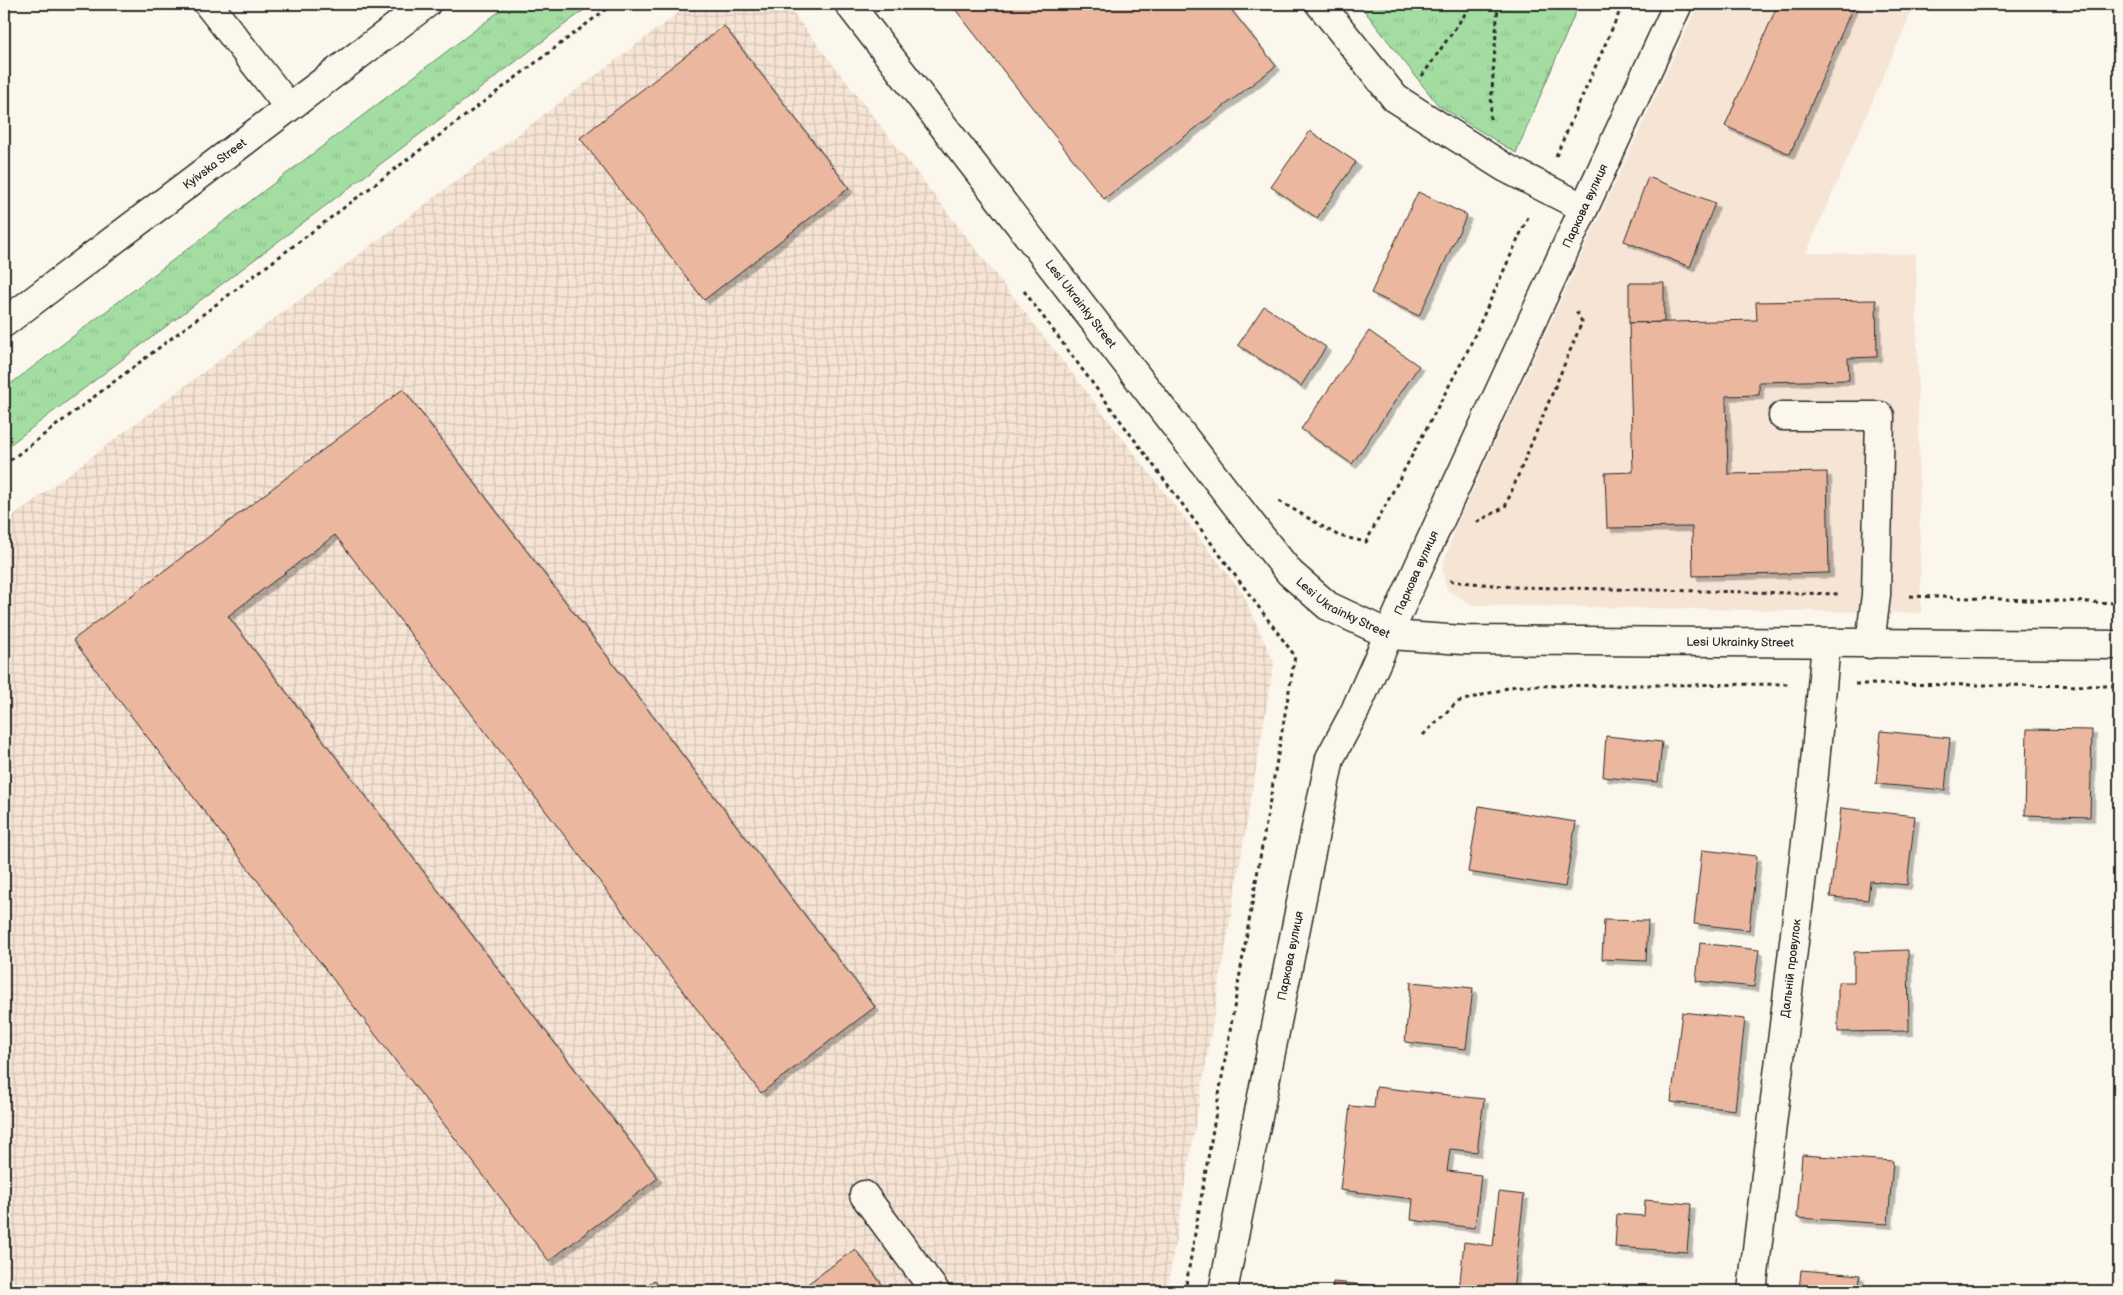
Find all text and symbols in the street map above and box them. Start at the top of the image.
street label: Kyivska Street [180,135,250,193]
street label: Паркова вулиця [1560,161,1611,250]
street label: Lesi Ukrainky Street [1042,257,1119,352]
street label: Паркова вулиця [1391,528,1442,618]
street label: Lesi Ukrainky Street [1293,574,1392,642]
street label: Lesi Ukrainky Street [1686,635,1794,651]
street label: Паркова вулиця [1274,909,1307,1002]
street label: Дальній провулок [1778,917,1805,1019]

